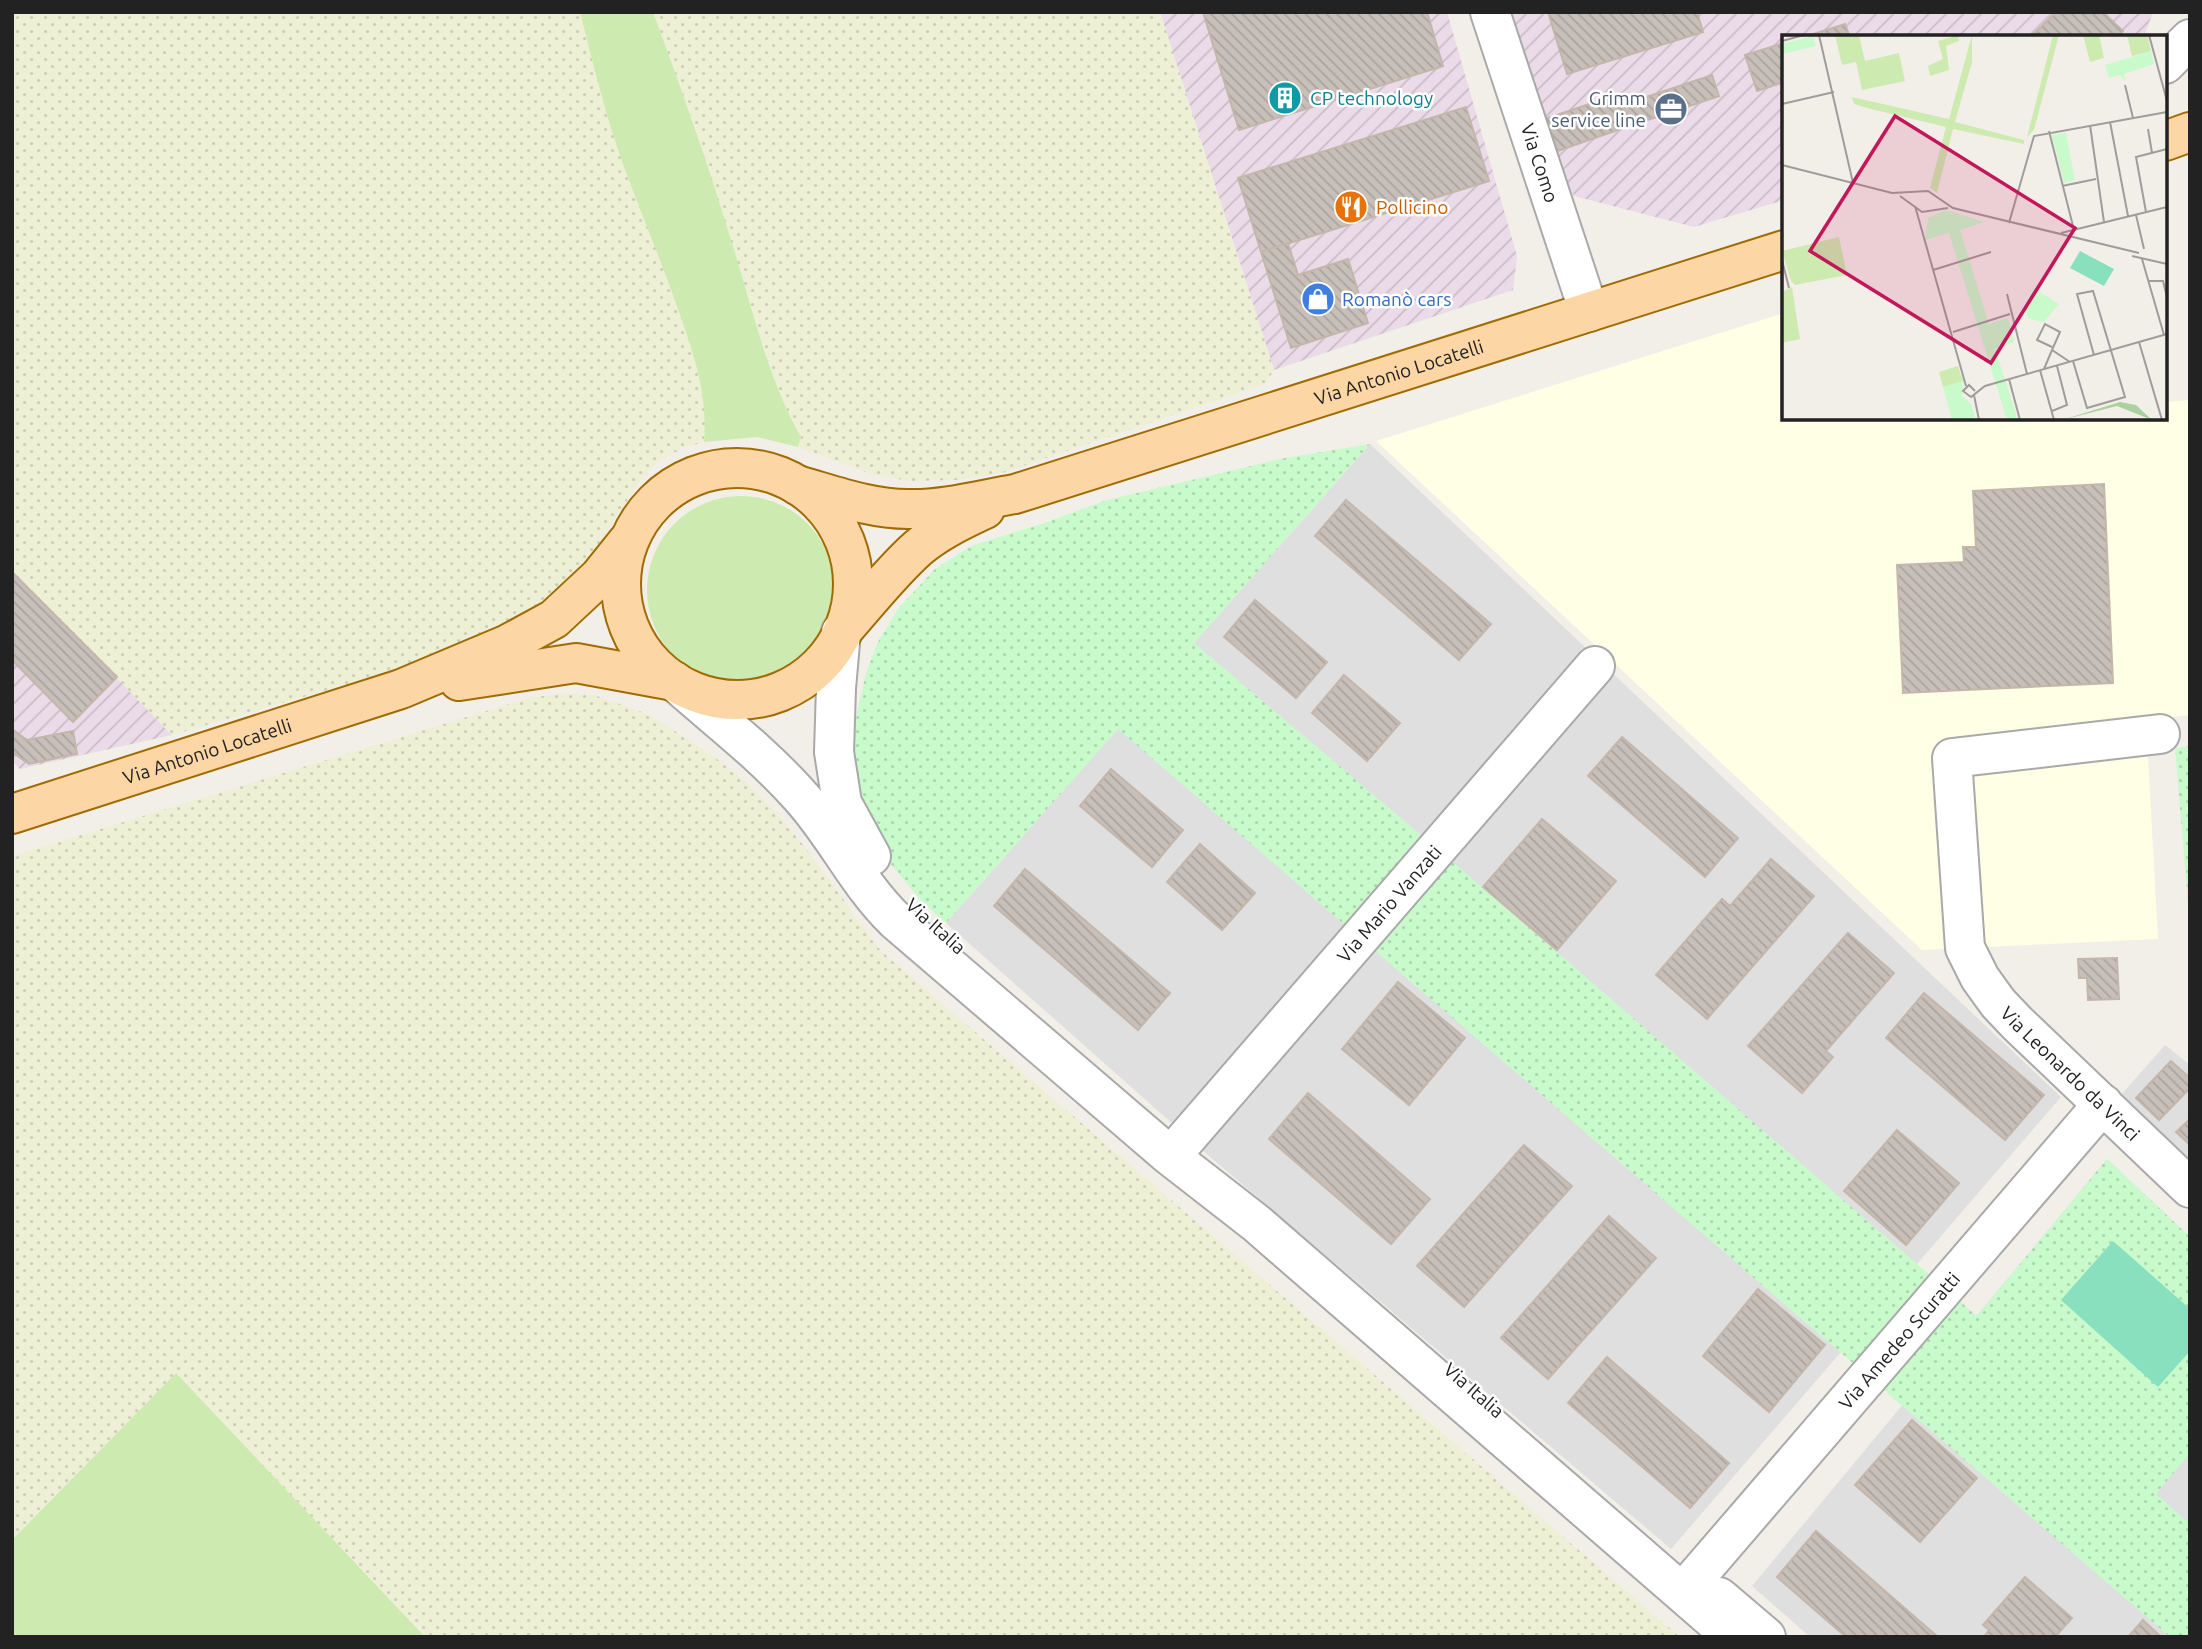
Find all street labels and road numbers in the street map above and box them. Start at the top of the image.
street label: Via Como [1517,121,1563,205]
street label: Via Antonio Locatelli [1312,335,1486,409]
street label: Via Antonio Locatelli [120,714,294,789]
street label: Via Mario Vanzati [1332,841,1446,967]
street label: Via Italia [902,893,970,959]
street label: Via Leonardo da Vinci [1996,1002,2144,1145]
street label: Via Amedeo Scuratti [1834,1268,1964,1414]
street label: Via Italia [1439,1358,1509,1422]

